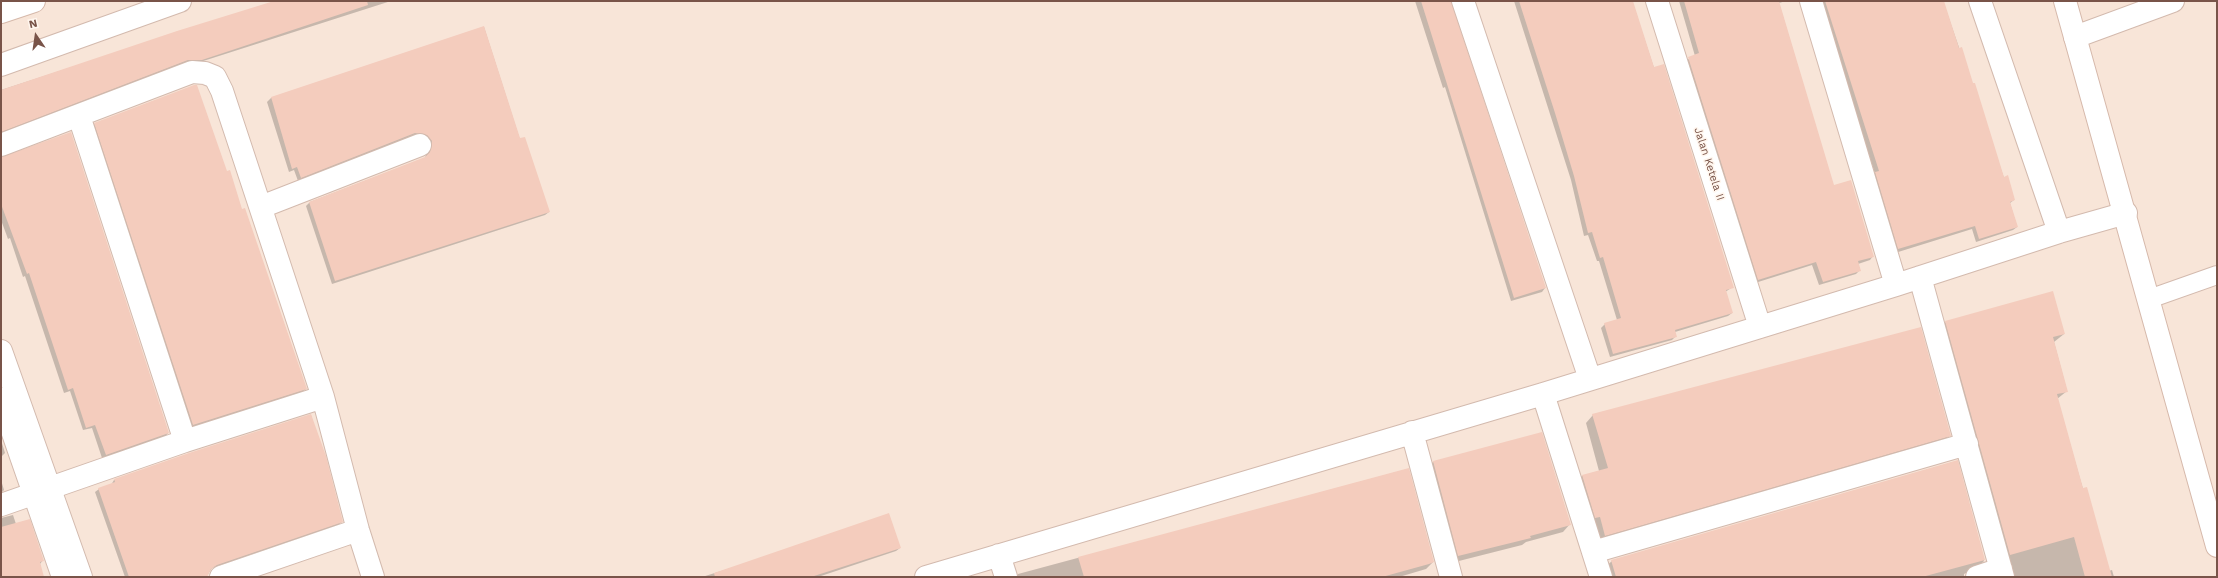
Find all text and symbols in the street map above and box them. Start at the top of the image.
north arrow [16,16,56,56]
text: N [28,17,39,31]
street label: Jalan Ketela II [1691,126,1727,202]

